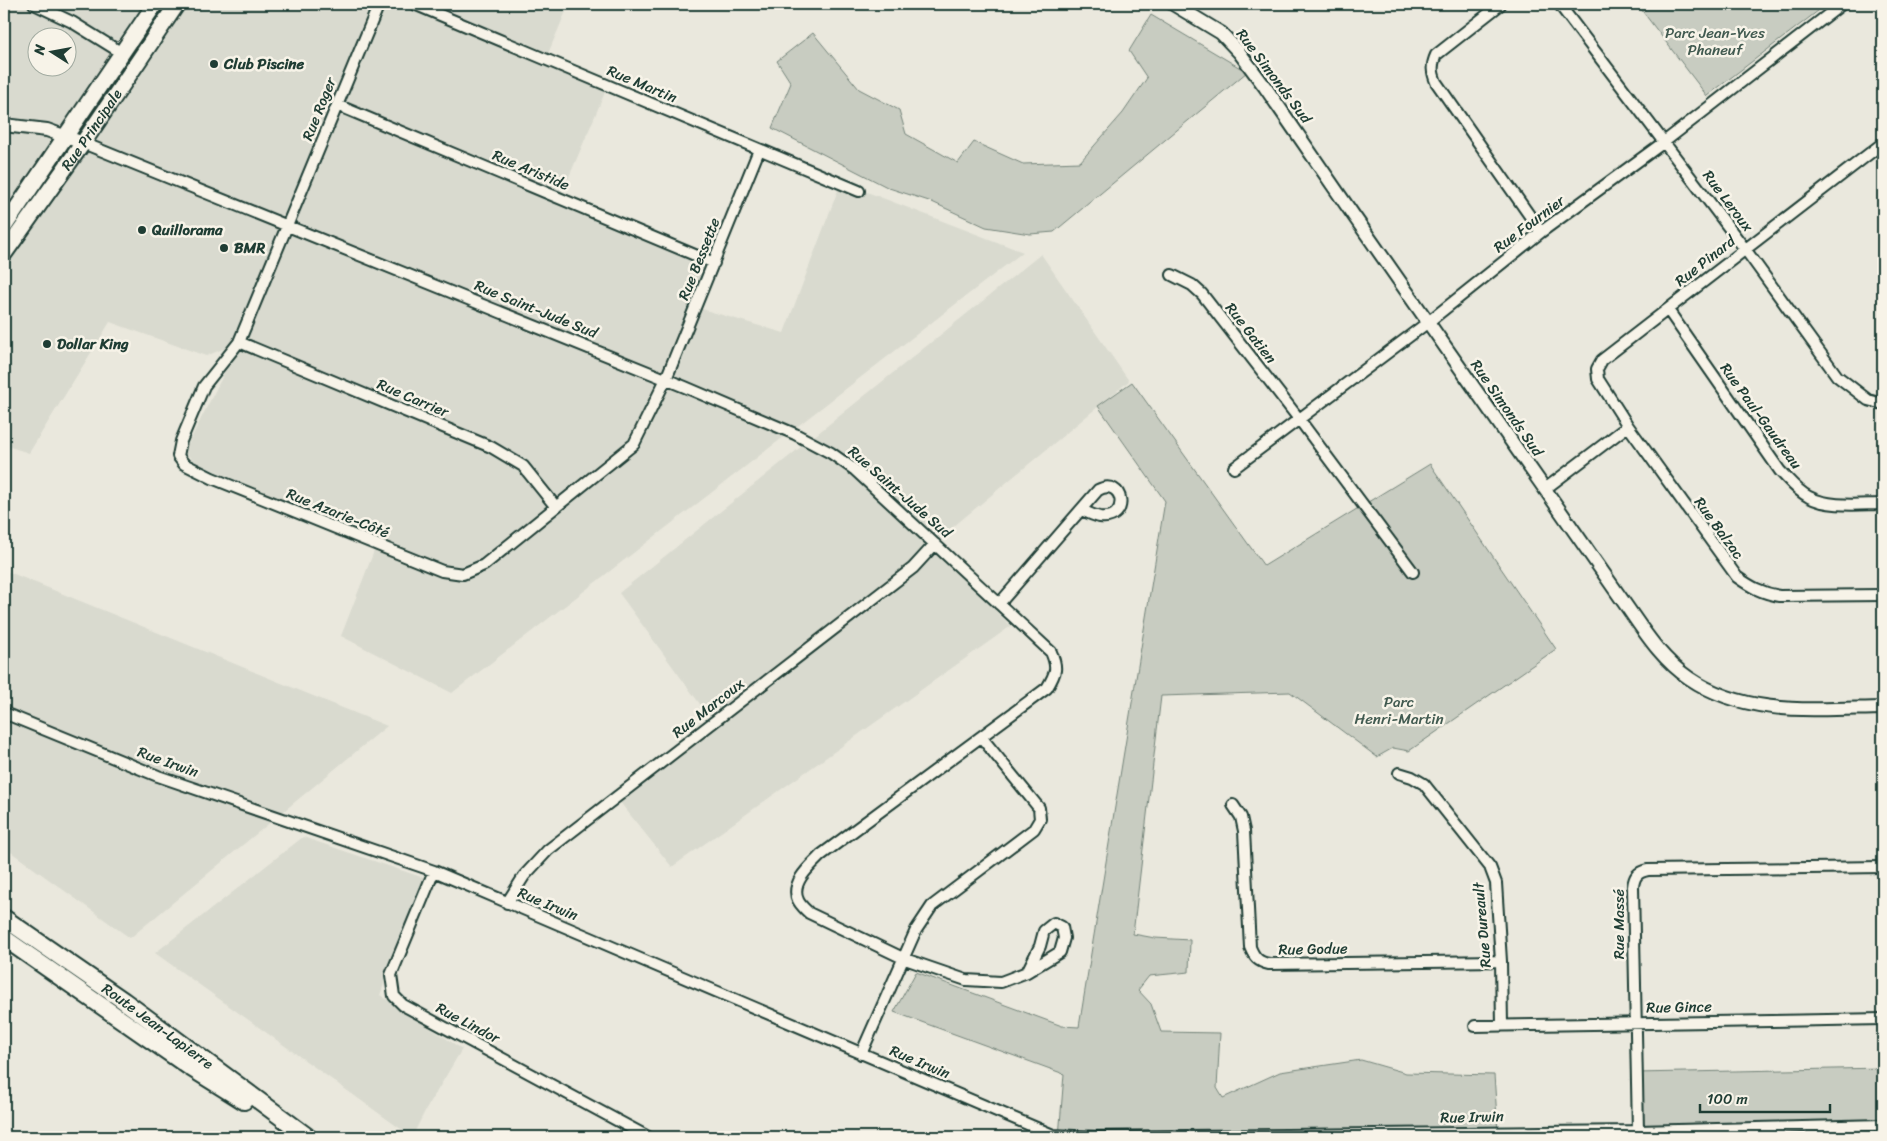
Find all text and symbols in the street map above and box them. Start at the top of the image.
park label: Parc Jean-Yves Phaneuf [1665,20,1765,63]
street label: Rue Simonds Sud [1229,23,1319,130]
north arrow [28,28,78,78]
text: N [26,42,53,58]
place label: Club Piscine [223,51,304,77]
marker: Club Piscine [208,58,220,70]
street label: Rue Martin [603,58,681,110]
street label: Rue Roger [294,72,344,145]
street label: Rue Principale [54,83,129,176]
street label: Rue Aristide [488,142,574,198]
street label: Rue Leroux [1696,164,1760,238]
street label: Rue Fournier [1488,188,1571,260]
street label: Rue Bessette [671,213,727,304]
place label: Quillorama [151,217,223,243]
marker: Quillorama [136,224,148,236]
street label: Rue Pinard [1669,228,1742,293]
place label: BMR [234,235,265,261]
marker: BMR [218,242,230,254]
street label: Rue Saint-Jude Sud [470,272,603,346]
street label: Rue Gatien [1219,297,1283,369]
place label: Dollar King [57,331,129,357]
marker: Dollar King [41,338,53,350]
street label: Rue Simonds Sud [1464,354,1551,463]
street label: Rue Paul-Gaudreau [1713,357,1809,475]
street label: Rue Carrier [373,371,454,425]
street label: Rue Saint-Jude Sud [842,439,959,545]
street label: Rue Azarie-Côté [283,481,394,546]
street label: Rue Balzac [1687,491,1751,565]
street label: Rue Marcoux [666,671,750,745]
park label: Parc Henri-Martin [1355,689,1443,732]
street label: Rue Irwin [134,739,202,785]
street label: Rue Irwin [514,880,582,928]
street label: Rue Dureault [1465,880,1499,969]
street label: Rue Massé [1606,888,1632,959]
street label: Rue Godue [1278,935,1348,963]
street label: Route Jean-Lapierre [96,976,219,1076]
street label: Rue Gince [1646,993,1712,1021]
street label: Rue Lindor [431,995,506,1051]
street label: Rue Irwin [886,1038,954,1086]
scale bar [1700,1081,1830,1113]
text: 100 m [1707,1086,1748,1112]
street label: Rue Irwin [1440,1103,1504,1131]

